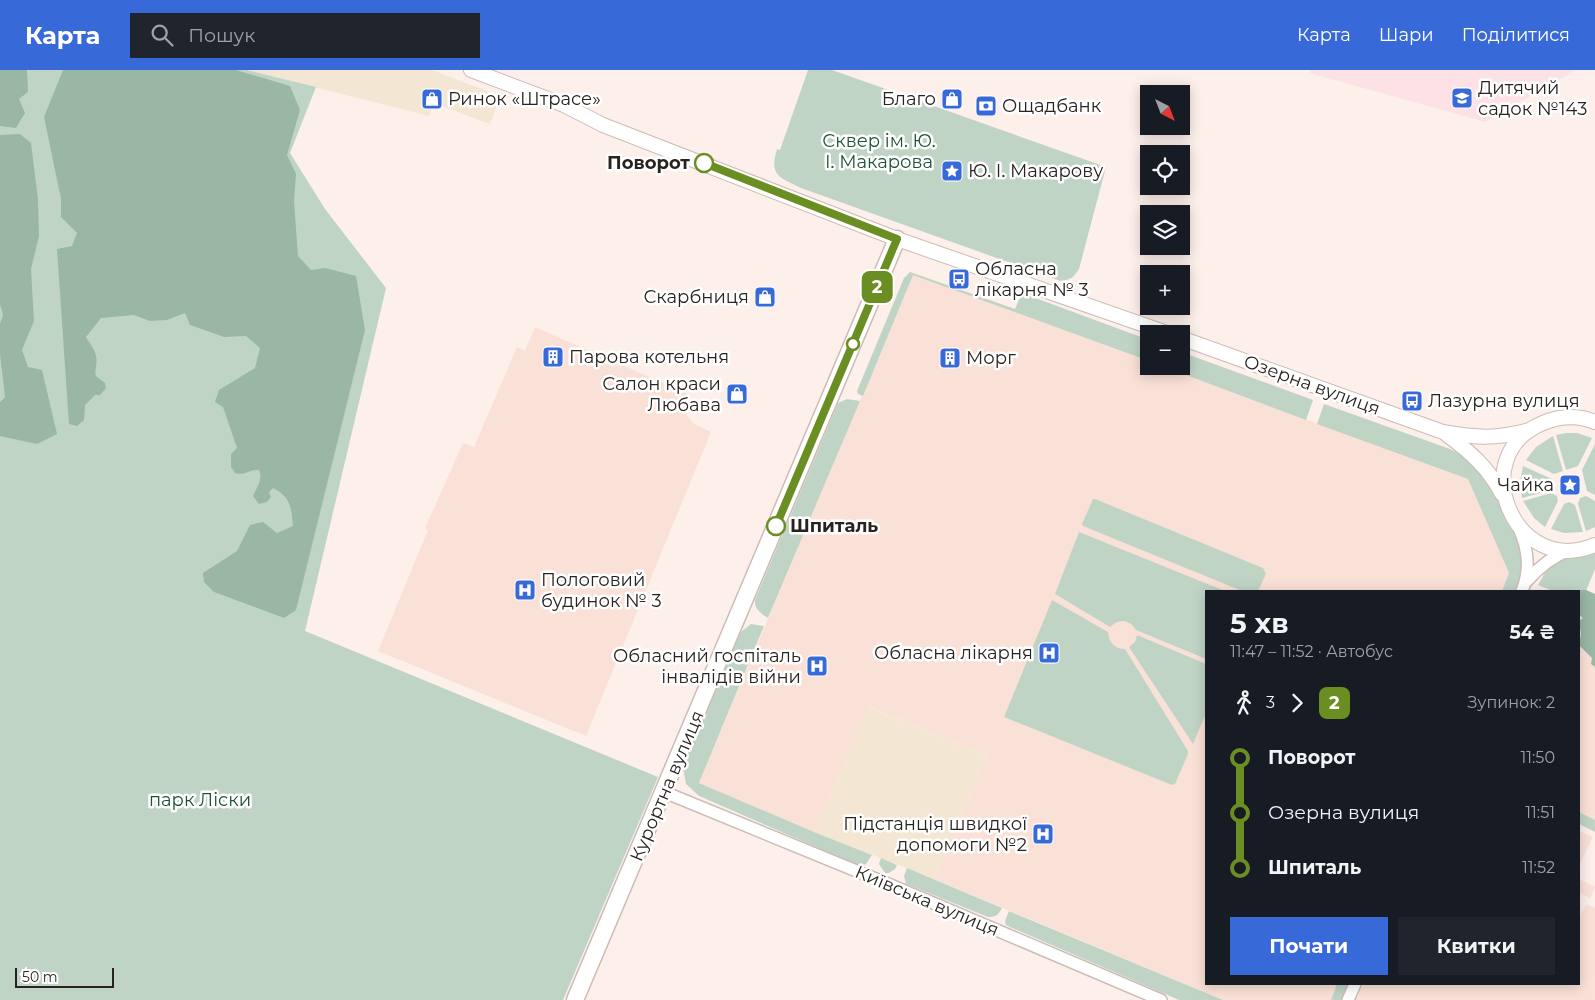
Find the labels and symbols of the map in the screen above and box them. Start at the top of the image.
place label: Дитячий садок №143 [1478,77,1587,120]
north arrow [1140,85,1190,135]
school or university icon: Дитячий садок №143 [1450,86,1474,110]
shop icon: Ринок «Штрасе» [420,87,444,111]
shop icon: Благо [940,87,964,111]
place label: Ринок «Штрасе» [448,88,601,110]
place label: Благо [882,88,936,110]
bank icon: Ощадбанк [974,94,998,118]
place label: Ощадбанк [1002,95,1102,117]
park label: Сквер ім. Ю. І. Макарова [822,130,936,173]
place label: Поворот [607,152,690,174]
marker: Поворот [694,153,714,173]
place icon: Ю. І. Макарову [940,159,964,183]
place label: Ю. І. Макарову [968,160,1103,182]
place label: Обласна лікарня № 3 [975,258,1089,301]
bus stop icon: Обласна лікарня № 3 [947,267,971,291]
line badge: 2 [861,271,893,303]
shop icon: Скарбниця [753,285,777,309]
place label: Скарбниця [643,286,749,308]
unlabelled marker [846,337,860,351]
building icon: Парова котельня [541,345,565,369]
place label: Парова котельня [569,346,729,368]
building icon: Морг [938,346,962,370]
place label: Морг [966,347,1016,369]
street label: Озерна вулиця [1241,350,1383,420]
place label: Салон краси Любава [602,373,721,416]
shop icon: Салон краси Любава [725,382,749,406]
bus stop icon: Лазурна вулиця [1400,389,1424,413]
place label: Лазурна вулиця [1428,390,1580,412]
place icon: Чайка [1558,473,1582,497]
place label: Чайка [1497,474,1554,496]
place label: Шпиталь [790,515,878,537]
marker: Шпиталь [766,516,786,536]
place label: Пологовий будинок № 3 [541,569,662,612]
hospital icon: Пологовий будинок № 3 [513,578,537,602]
hospital icon: Обласна лікарня [1037,641,1061,665]
place label: Обласна лікарня [874,642,1033,664]
place label: Обласний госпіталь інвалідів війни [613,645,801,688]
hospital icon: Обласний госпіталь інвалідів війни [805,654,829,678]
street label: Курортна вулиця [625,707,709,865]
park label: парк Ліски [149,789,251,811]
place label: Підстанція швидкої допомоги №2 [843,813,1027,856]
hospital icon: Підстанція швидкої допомоги №2 [1031,822,1055,846]
street label: Київська вулиця [852,861,1002,941]
scale bar [15,965,114,988]

